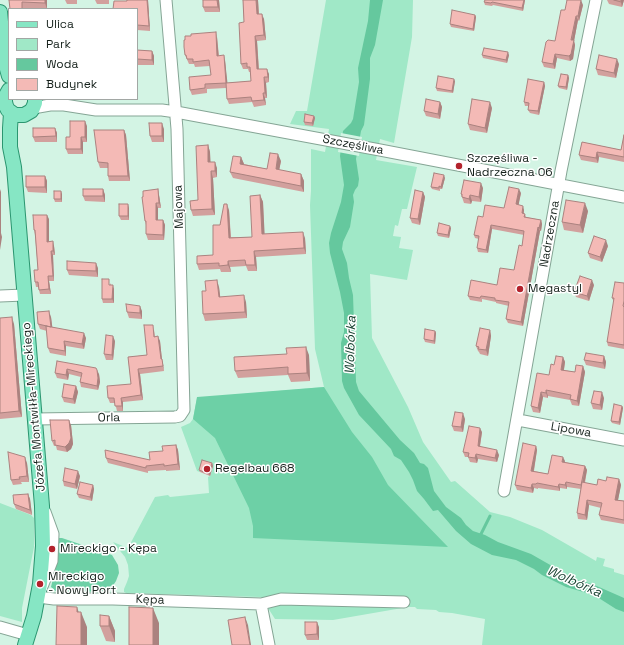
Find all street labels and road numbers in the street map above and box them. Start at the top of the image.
street label: Szczęśliwa [321,132,385,158]
street label: Majowa [171,185,187,229]
street label: Nadrzeczna [537,199,563,269]
street label: Józefa Montwiłła-Mireckiego [19,322,49,492]
street label: Orla [98,411,120,425]
street label: Lipowa [550,419,592,441]
street label: Kępa [135,592,165,608]

